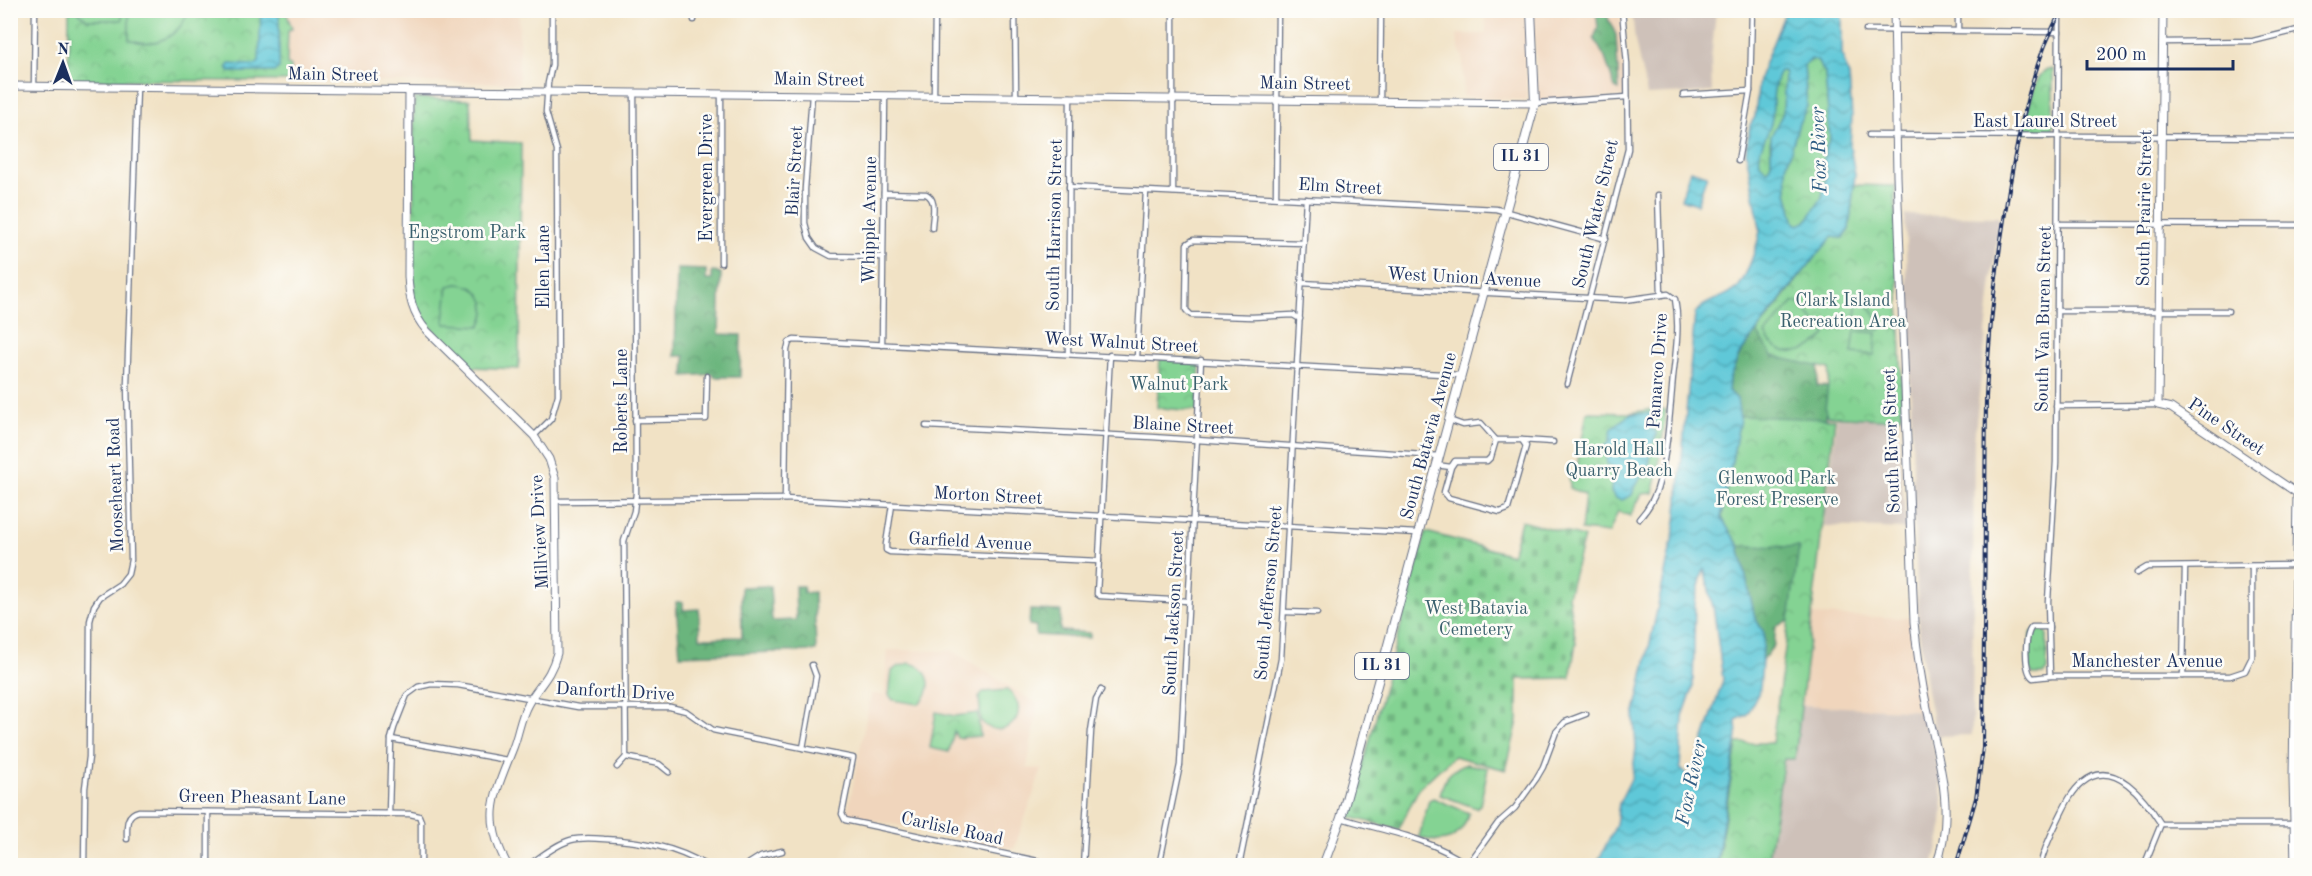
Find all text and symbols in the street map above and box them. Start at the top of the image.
north arrow [33,33,93,93]
scale bar [2087,33,2232,71]
text: N [57,42,70,58]
text: 200 m [2096,46,2147,64]
street label: Main Street [287,65,379,85]
street label: Main Street [773,70,865,90]
street label: Main Street [1259,74,1351,94]
water label: Fox River [1808,106,1832,195]
street label: East Laurel Street [1973,113,2117,131]
street label: Evergreen Drive [698,114,716,242]
street label: Blair Street [784,125,806,217]
street label: South Prairie Street [2135,129,2155,287]
street label: South Harrison Street [1044,138,1066,312]
street label: South Water Street [1570,138,1622,290]
road number: IL 31 [1494,144,1548,170]
street label: Whipple Avenue [860,156,880,284]
street label: Elm Street [1297,176,1383,198]
park label: Engstrom Park [408,224,526,242]
street label: Ellen Lane [535,225,553,309]
street label: South Van Buren Street [2033,225,2055,413]
street label: West Union Avenue [1386,265,1542,291]
park label: Clark Island Recreation Area [1780,292,1906,331]
street label: Pamarco Drive [1645,313,1671,429]
street label: West Walnut Street [1043,330,1199,356]
street label: Roberts Lane [613,349,631,453]
street label: South Batavia Avenue [1398,350,1460,522]
street label: South River Street [1880,368,1904,514]
park label: Walnut Park [1129,376,1229,394]
street label: Pine Street [2185,395,2267,459]
street label: Blaine Street [1132,414,1234,438]
street label: Mooseheart Road [105,417,127,553]
park label: Harold Hall Quarry Beach [1565,441,1673,480]
park label: Glenwood Park Forest Preserve [1716,470,1838,509]
street label: Millview Drive [528,474,552,590]
street label: Morton Street [933,484,1043,508]
street label: South Jefferson Street [1252,505,1286,681]
street label: Garfield Avenue [908,530,1032,554]
street label: South Jackson Street [1161,530,1187,696]
park label: West Batavia Cemetery [1424,600,1528,639]
road number: IL 31 [1355,653,1409,679]
street label: Manchester Avenue [2071,653,2223,671]
street label: Danforth Drive [555,680,675,704]
water label: Fox River [1673,738,1711,828]
street label: Green Pheasant Lane [178,788,346,808]
street label: Carlisle Road [899,809,1005,849]

